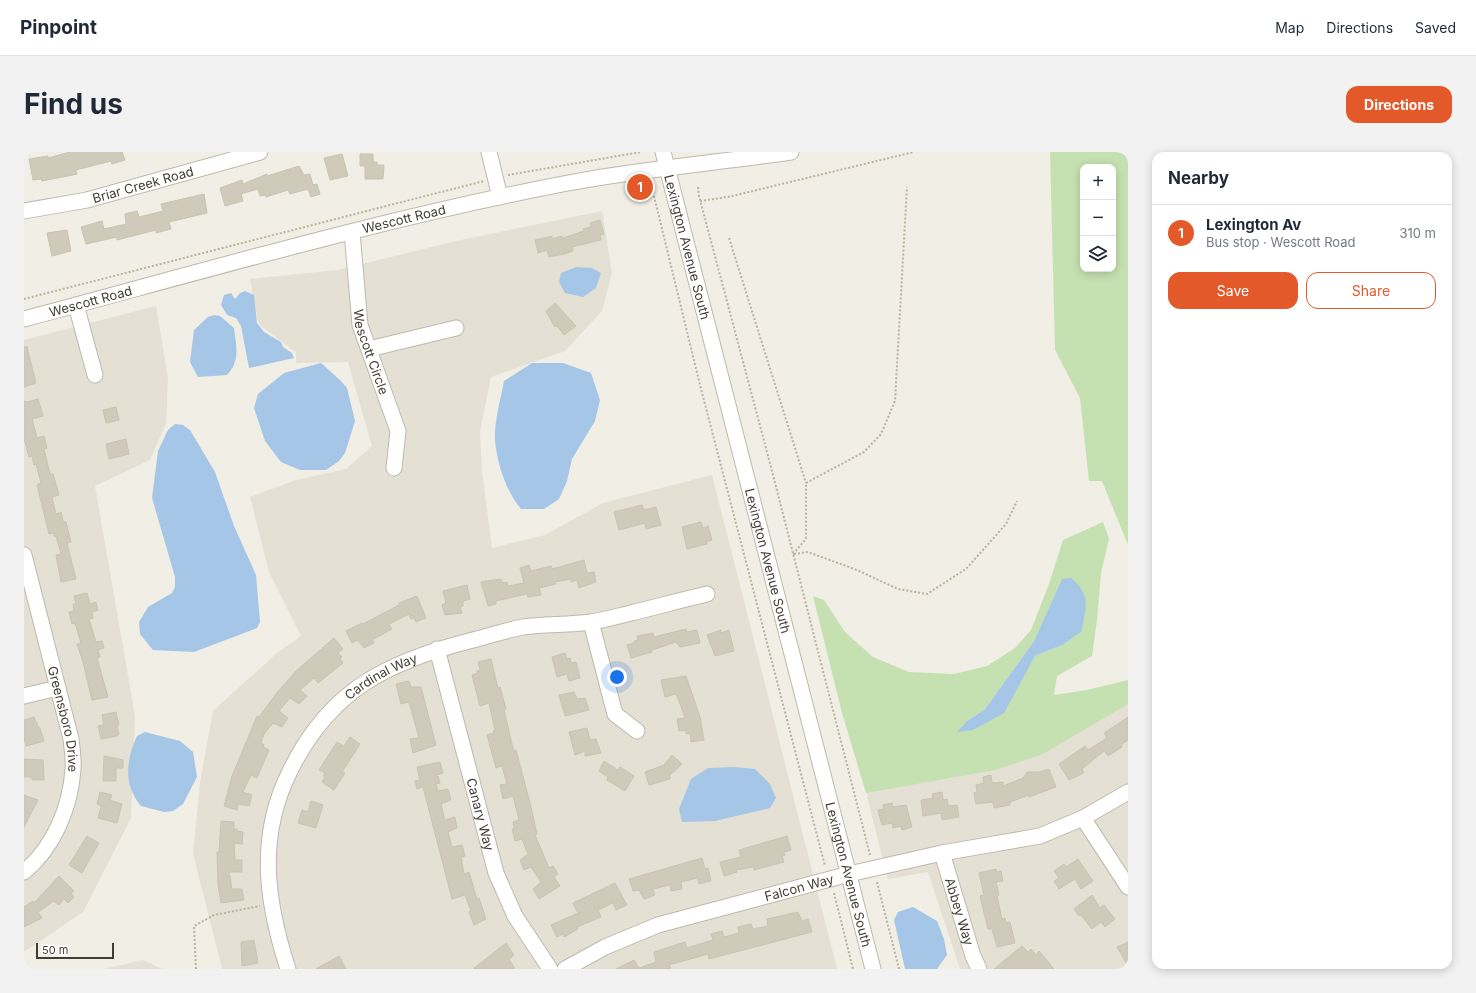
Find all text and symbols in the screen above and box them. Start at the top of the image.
text: Pinpoint [20,16,97,39]
text: Map [1275,19,1304,36]
text: Directions [1326,19,1393,36]
text: Saved [1415,19,1456,36]
button: Directions [1346,86,1452,123]
text: Find us [24,87,123,121]
street label: Briar Creek Road [91,163,195,206]
map controls [1080,164,1116,272]
button: + [1080,164,1116,200]
text: Nearby [1168,168,1229,188]
pin: 1 [627,172,653,202]
street label: Lexington Avenue South [661,173,714,321]
button: − [1080,200,1116,236]
street label: Wescott Road [361,201,447,236]
text: Lexington Av [1206,215,1301,234]
text: 1 [1178,225,1184,241]
text: 310 m [1399,225,1436,241]
text: Bus stop · Wescott Road [1206,234,1356,250]
button: layers [1080,236,1116,272]
button: Save [1168,272,1298,309]
button: Share [1306,272,1436,309]
street label: Wescott Road [47,282,134,320]
street label: Wescott Circle [351,308,392,397]
street label: Lexington Avenue South [742,487,794,635]
street label: Cardinal Way [341,650,419,703]
street label: Greensboro Drive [45,664,81,773]
your location [607,667,627,687]
street label: Canary Way [463,776,498,852]
street label: Lexington Avenue South [822,800,875,949]
street label: Falcon Way [763,870,835,904]
street label: Abbey Way [942,876,977,947]
scale bar [36,941,114,960]
text: 50 m [42,943,68,957]

